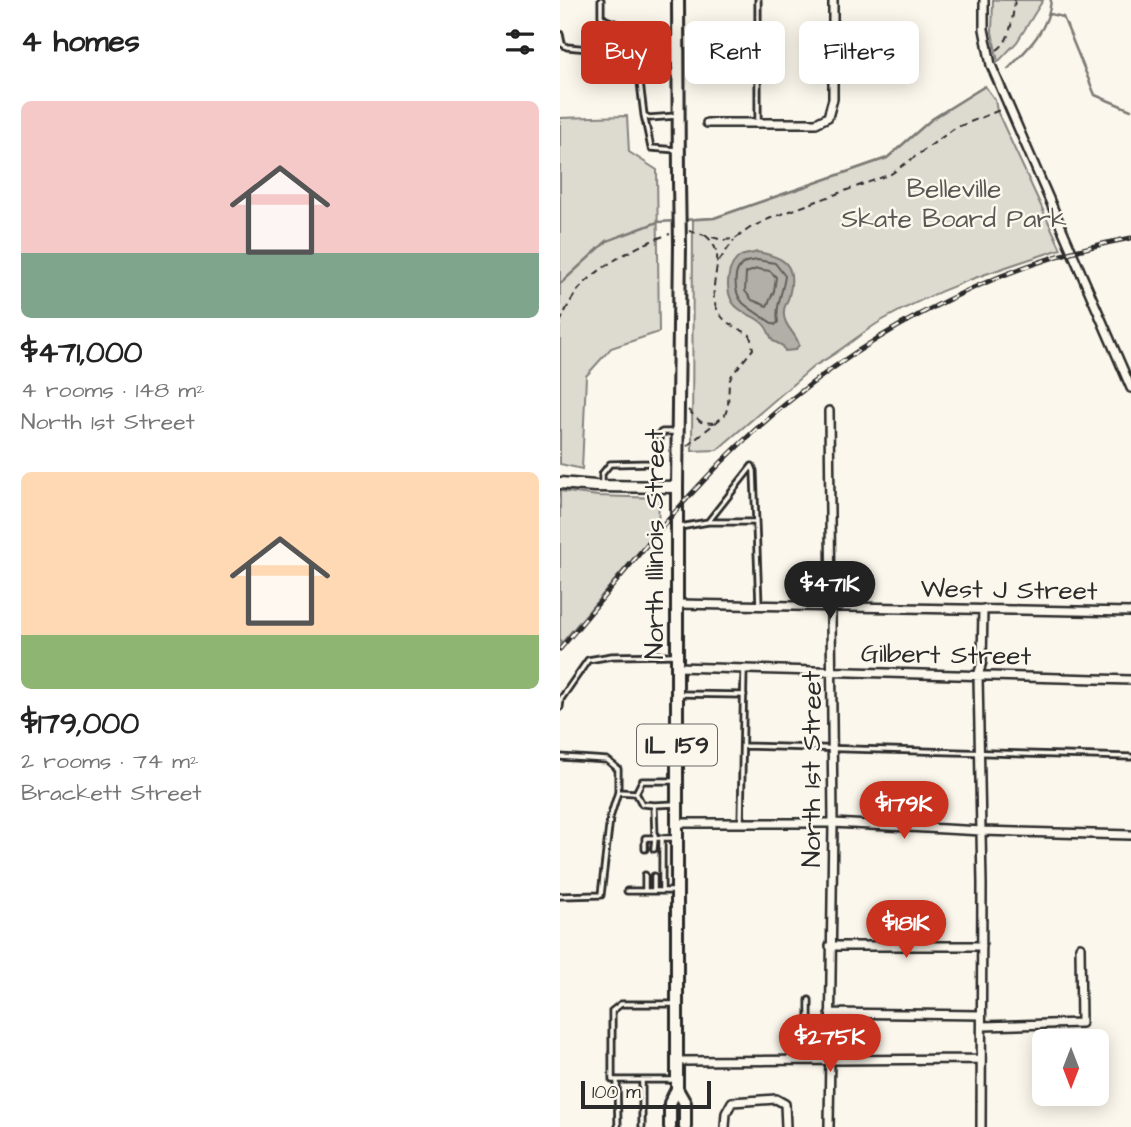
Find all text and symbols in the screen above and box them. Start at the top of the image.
text: 4 homes [21,21,140,63]
chip: Buy [581,21,671,84]
chip: Rent [685,21,785,84]
chip: Filters [799,21,919,84]
icon: filters [501,23,539,61]
icon: home [217,147,343,273]
park label: Belleville Skate Board Park [841,171,1067,237]
text: $471,000 [21,332,143,374]
text: 4 rooms · 148 m² [21,374,205,406]
text: North 1st Street [21,406,195,438]
street label: North Illinois Street [637,428,673,659]
icon: home [217,518,343,644]
pin: $471K [781,562,879,621]
text: $471K [800,568,860,600]
street label: West J Street [920,570,1098,610]
street label: Gilbert Street [861,636,1032,674]
street label: North 1st Street [794,670,830,867]
text: $179,000 [21,703,139,745]
road number: IL 159 [637,724,717,766]
text: 2 rooms · 74 m² [21,745,199,777]
text: Brackett Street [21,777,202,809]
pin: $179K [855,782,953,841]
text: $179K [876,788,932,820]
pin: $181K [857,900,955,960]
text: $181K [882,907,930,939]
pin: $275K [781,1014,879,1074]
text: $275K [795,1021,865,1053]
north arrow [1032,1029,1110,1106]
map controls [1032,1029,1109,1106]
scale bar [581,1078,710,1110]
text: 100 m [592,1079,641,1106]

